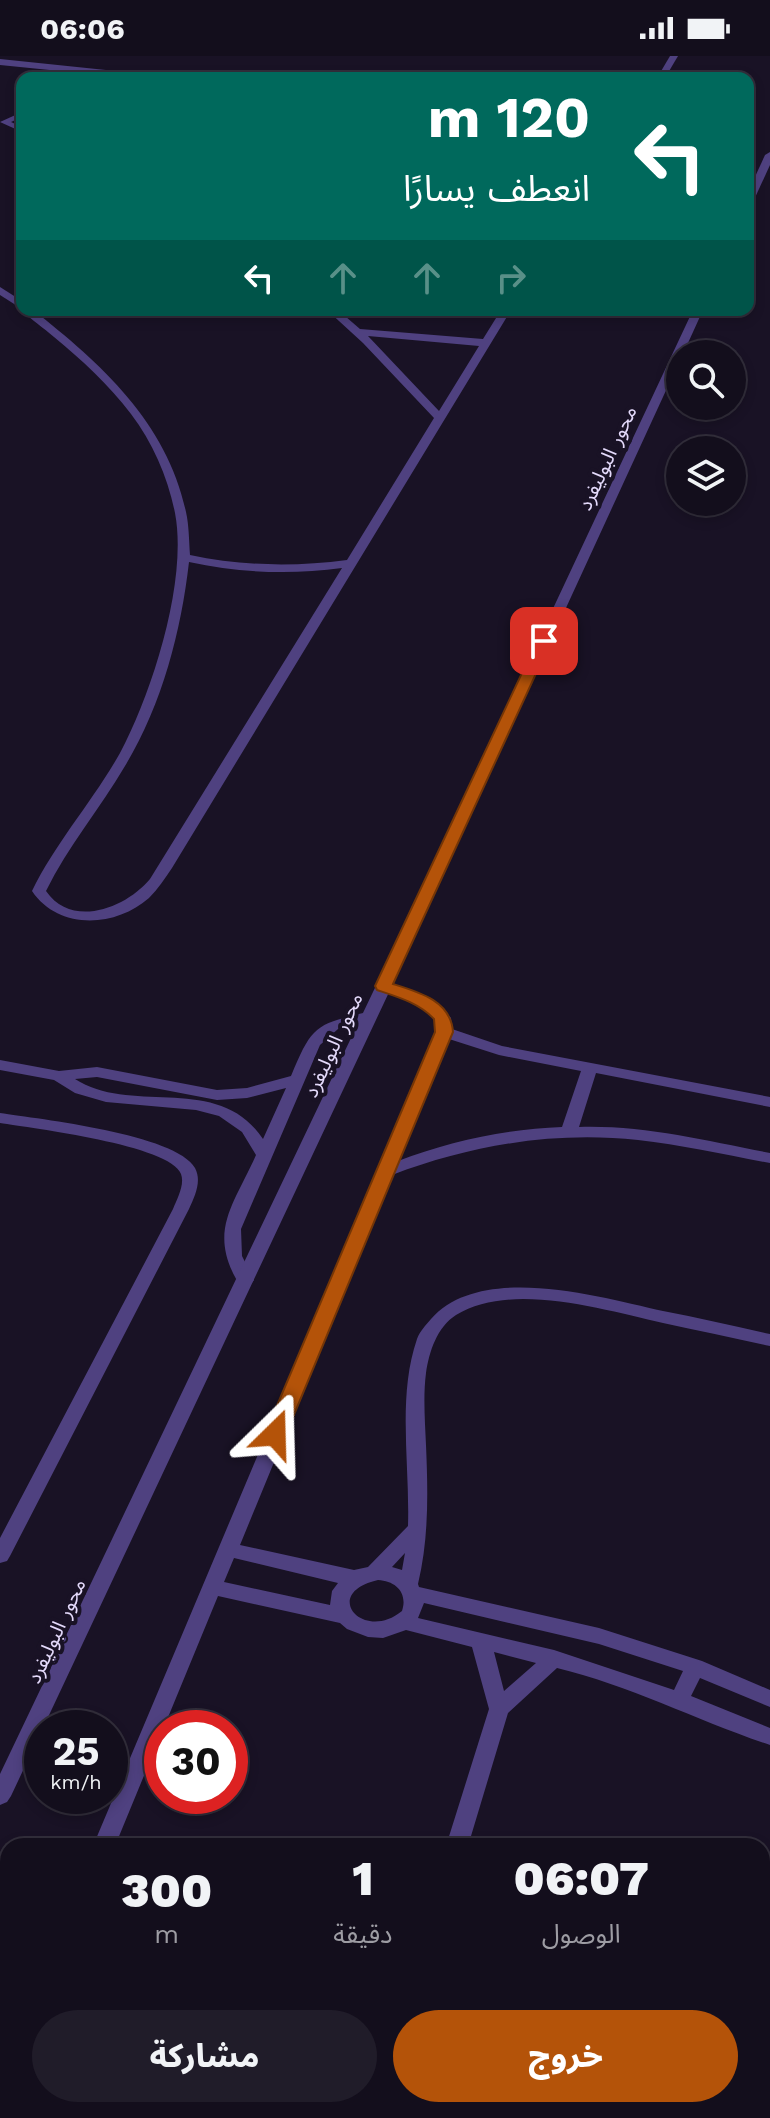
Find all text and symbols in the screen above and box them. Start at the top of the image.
text: 06:06 [40,11,125,46]
text: 120 m [428,85,590,151]
icon: left [618,104,722,208]
text: انعطف يسارًا [403,168,590,210]
icon: left [237,256,281,300]
icon: ahead [321,256,365,300]
icon: ahead [405,256,449,300]
icon: right [489,256,533,300]
map controls [666,340,746,516]
button: search [666,340,746,420]
street label: محور البوليفرد [572,402,642,514]
button: layers [666,436,746,516]
pin [510,607,578,675]
icon: arrive [522,619,566,663]
street label: محور البوليفرد [298,989,368,1101]
position arrow [233,1392,317,1476]
street label: محور البوليفرد [21,1575,91,1687]
speed limit sign: 30 [144,1710,248,1814]
text: 25 [52,1728,100,1775]
text: km/h [50,1770,102,1794]
text: 1 [352,1850,374,1907]
text: 06:07 [514,1850,649,1907]
text: 300 [121,1862,212,1919]
text: m [154,1919,179,1949]
text: دقيقة [333,1919,392,1949]
text: الوصول [542,1919,621,1949]
button: مشاركة [32,2010,377,2102]
button: خروج [393,2010,738,2102]

